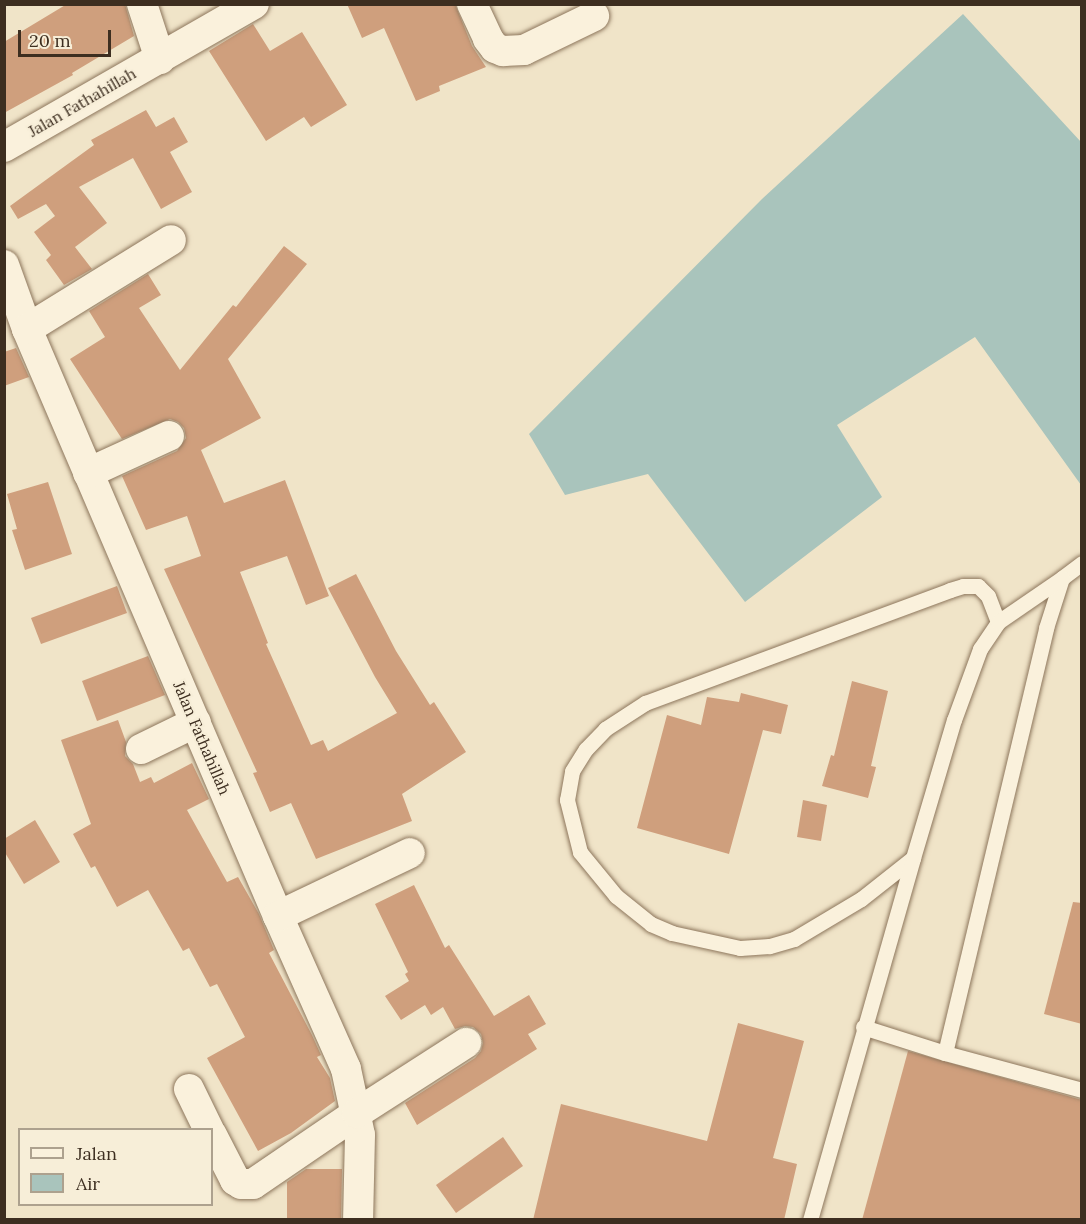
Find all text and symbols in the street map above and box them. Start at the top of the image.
scale bar [21,18,114,56]
text: 20 m [29,29,71,52]
street label: Jalan Fathahillah [25,63,139,141]
street label: Jalan Fathahillah [169,678,235,798]
legend [18,1128,213,1206]
text: Jalan [76,1142,117,1165]
text: Air [76,1172,100,1195]

